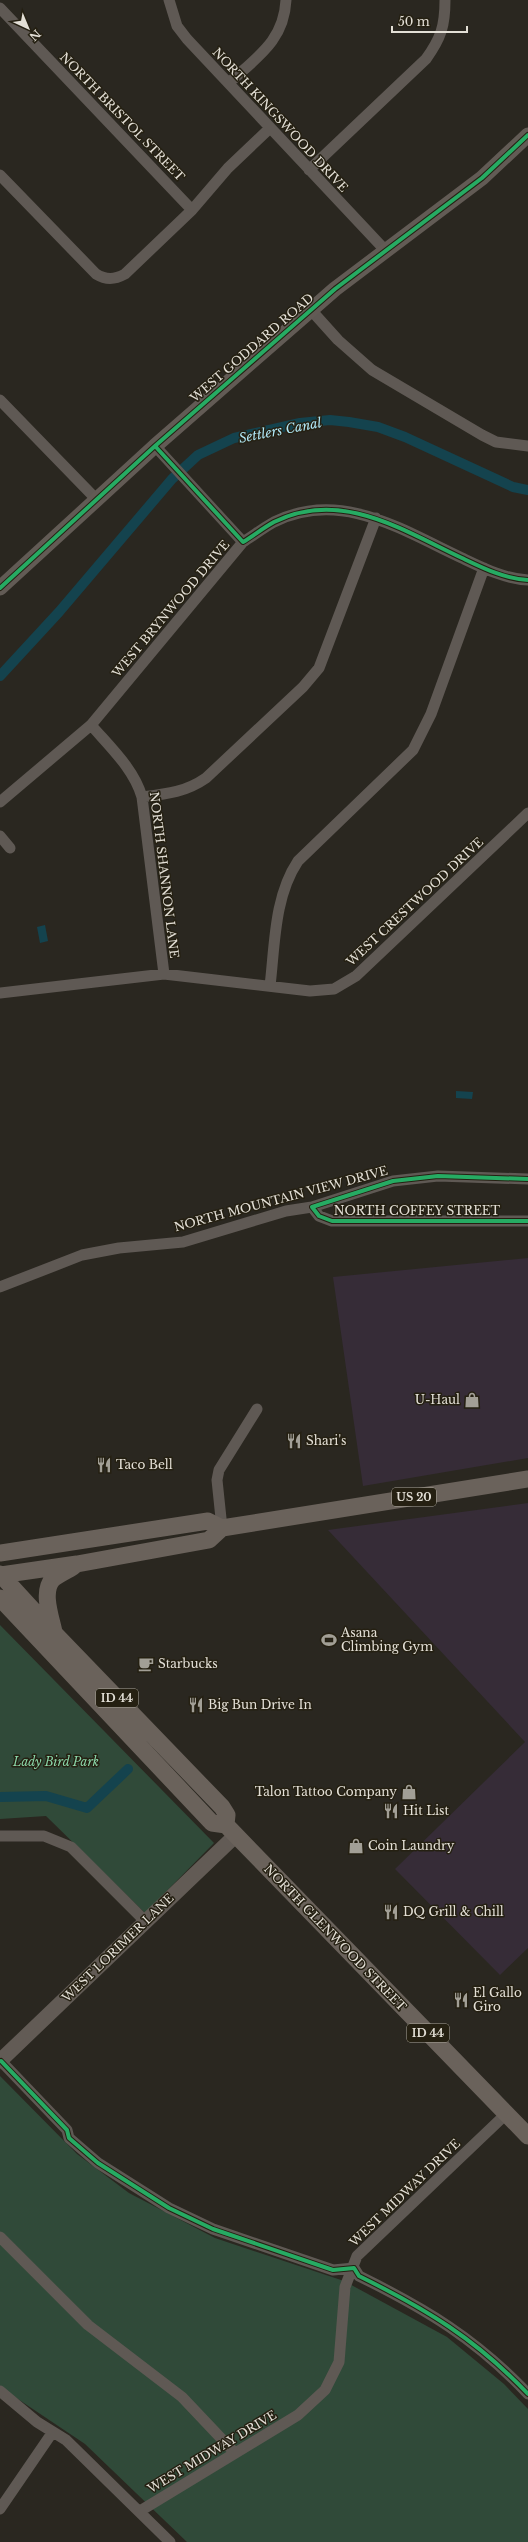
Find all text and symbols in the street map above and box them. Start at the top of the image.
north arrow [8,8,48,48]
scale bar [392,8,467,34]
text: 50 m [398,14,430,29]
text: N [26,27,44,44]
street label: NORTH KINGSWOOD DRIVE [210,44,351,195]
street label: NORTH BRISTOL STREET [57,49,188,184]
street label: WEST GODDARD ROAD [186,290,316,406]
water label: Settlers Canal [237,414,324,447]
street label: WEST BRYNWOOD DRIVE [108,537,233,681]
street label: NORTH SHANNON LANE [147,791,182,959]
street label: WEST CRESTWOOD DRIVE [342,834,486,970]
street label: NORTH MOUNTAIN VIEW DRIVE [172,1163,390,1234]
street label: NORTH COFFEY STREET [334,1203,501,1218]
shop icon: U-Haul [463,1391,481,1409]
place label: U-Haul [415,1392,460,1407]
restaurant icon: Shari's [285,1432,303,1450]
place label: Shari's [306,1433,346,1448]
restaurant icon: Taco Bell [95,1456,113,1474]
place label: Taco Bell [116,1457,173,1472]
road number: US 20 [392,1488,436,1506]
place label: Asana Climbing Gym [340,1625,433,1654]
sports icon: Asana Climbing Gym [320,1631,338,1649]
cafe icon: Starbucks [137,1655,155,1673]
place label: Starbucks [158,1656,218,1671]
road number: ID 44 [96,1689,138,1707]
restaurant icon: Big Bun Drive In [187,1696,205,1714]
place label: Big Bun Drive In [208,1697,312,1712]
park label: Lady Bird Park [12,1754,99,1769]
shop icon: Talon Tattoo Company [400,1783,418,1801]
place label: Talon Tattoo Company [255,1784,397,1799]
restaurant icon: Hit List [382,1802,400,1820]
place label: Hit List [403,1803,449,1818]
shop icon: Coin Laundry [347,1837,365,1855]
place label: Coin Laundry [368,1838,455,1853]
street label: NORTH GLENWOOD STREET [261,1861,410,2014]
street label: WEST LORIMER LANE [58,1890,177,2006]
restaurant icon: DQ Grill & Chill [382,1903,400,1921]
place label: DQ Grill & Chill [403,1904,504,1919]
place label: El Gallo Giro [473,1985,522,2014]
restaurant icon: El Gallo Giro [452,1991,470,2009]
road number: ID 44 [407,2024,449,2042]
street label: WEST MIDWAY DRIVE [346,2136,463,2250]
street label: WEST MIDWAY DRIVE [144,2407,279,2497]

